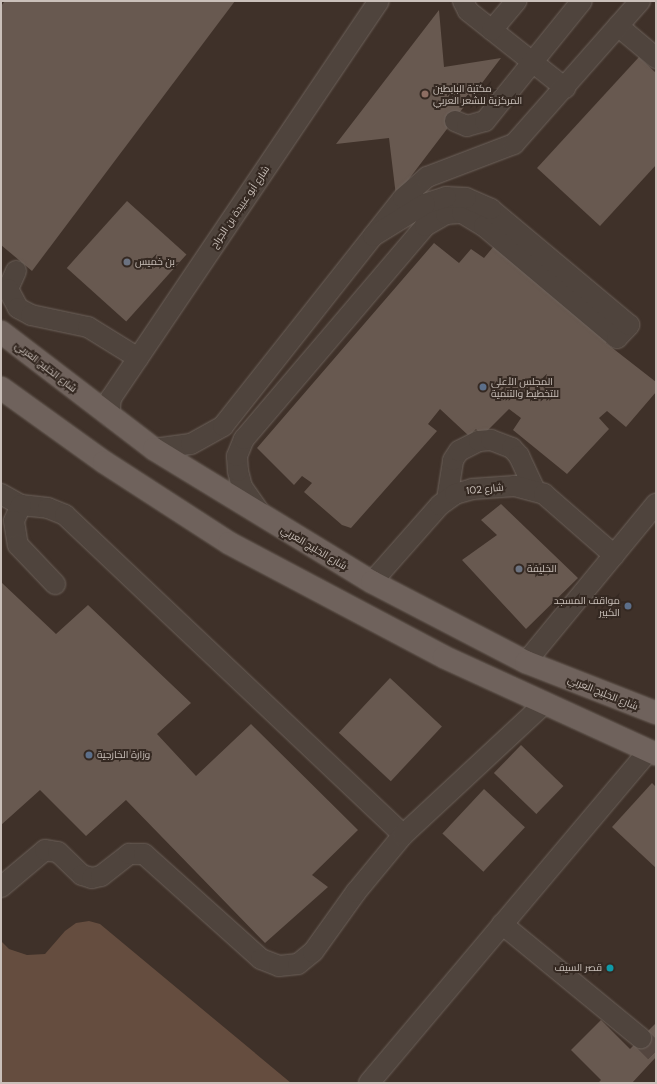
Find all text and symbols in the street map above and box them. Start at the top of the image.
place label: مكتبة البابطين المركزية للشعر العربي [433,82,522,106]
marker: مكتبة البابطين المركزية للشعر العربي [420,89,430,99]
street label: شارع أبو عبيدة بن الجراح [208,164,272,250]
place label: بن خميس [135,256,175,268]
marker: بن خميس [122,257,132,267]
street label: شارع الخليج العربي [13,339,79,395]
place label: المجلس الأعلى للتخطيط والتنمية [491,375,559,398]
marker: المجلس الأعلى للتخطيط والتنمية [478,382,488,392]
street label: شارع 102 [466,481,504,497]
street label: شارع الخليج العربي [279,524,349,572]
place label: الخليفة [527,563,557,575]
marker: الخليفة [514,564,524,574]
place label: مواقف المسجد الكبير [554,594,620,618]
marker: مواقف المسجد الكبير [623,601,633,611]
street label: شارع الخليج العربي [566,673,640,713]
place label: وزارة الخارجية [97,749,150,761]
marker: وزارة الخارجية [84,750,94,760]
place label: قصر السيف [555,962,602,974]
marker: قصر السيف [605,963,615,973]

